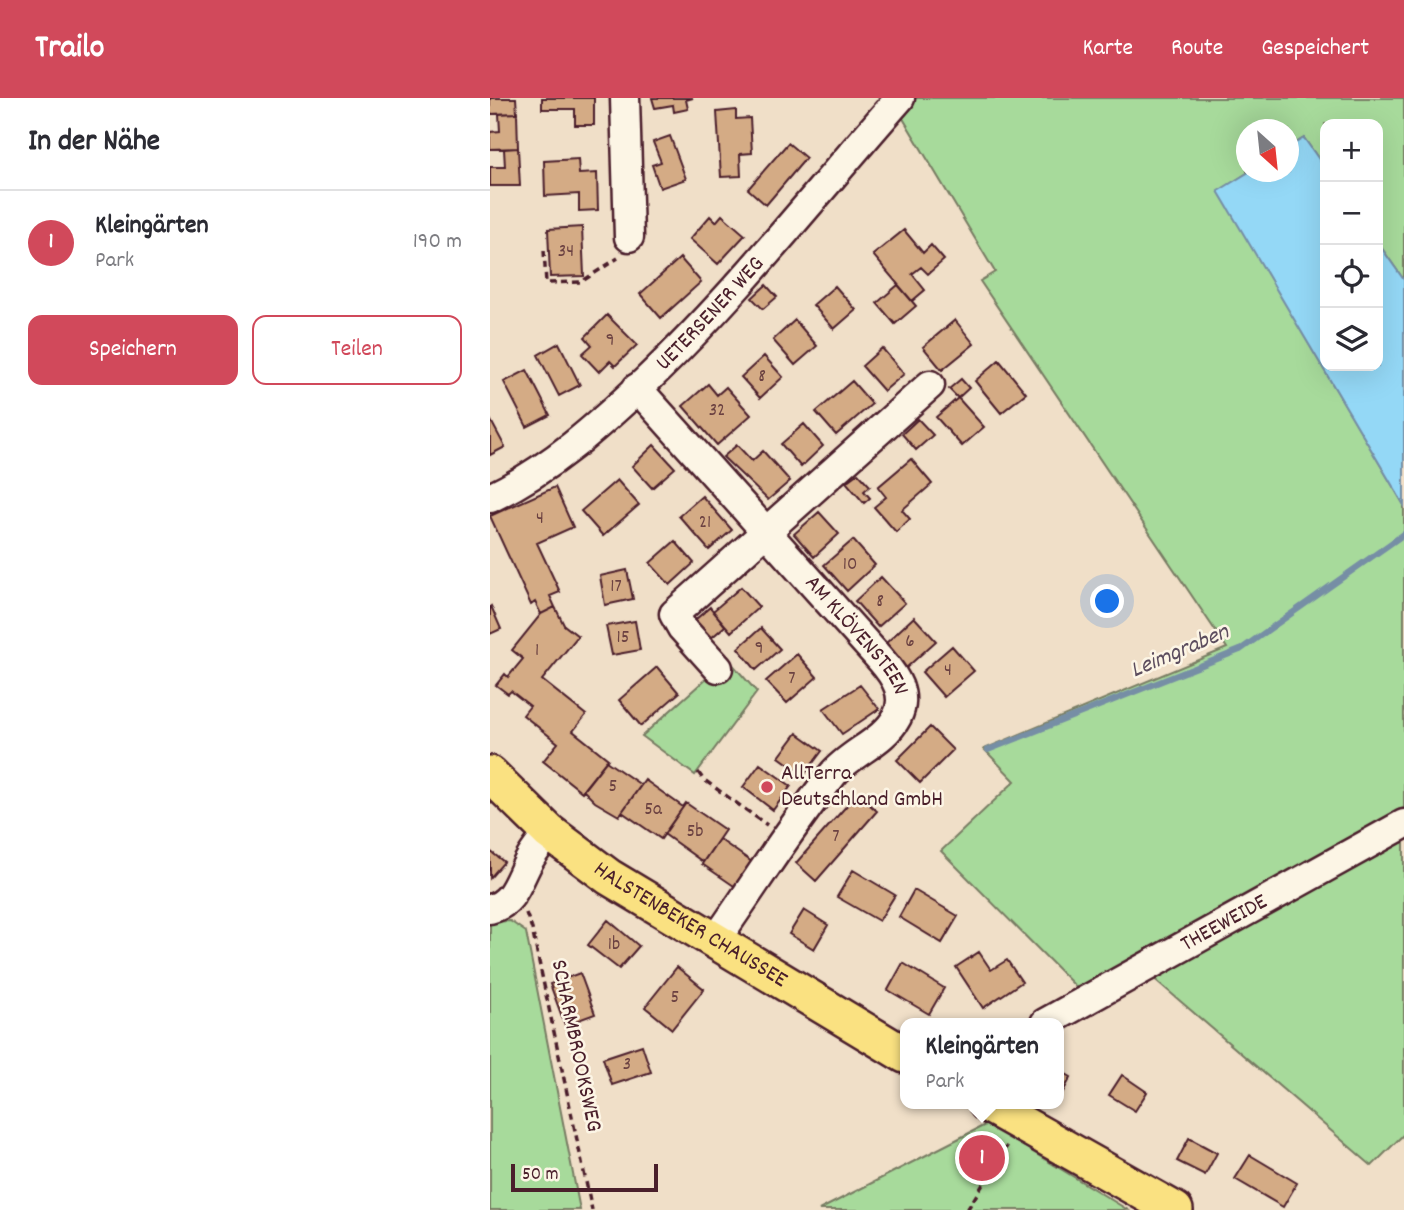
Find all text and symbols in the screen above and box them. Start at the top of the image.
text: Trailo [35,26,105,73]
text: Karte [1082,32,1133,66]
text: Route [1171,32,1223,66]
text: Gespeichert [1261,32,1369,66]
north arrow [1236,119,1299,182]
map controls [1320,119,1383,371]
button: + [1320,119,1383,182]
text: In der Nähe [28,122,160,165]
button: − [1320,182,1383,245]
text: Kleingärten [95,208,208,245]
text: 1 [48,226,54,259]
text: 190 m [413,226,462,259]
house number: 34 [558,239,574,266]
text: Park [95,245,134,278]
button: locate [1320,245,1383,308]
street label: UETERSENER WEG [649,249,773,379]
button: layers [1320,308,1383,371]
button: Speichern [28,315,238,385]
button: Teilen [252,315,462,385]
house number: 9 [606,328,614,355]
house number: 8 [758,364,766,391]
house number: 32 [709,398,725,425]
house number: 4 [536,506,544,533]
house number: 21 [699,510,711,537]
house number: 10 [843,552,857,579]
street label: AM KLÖVENSTEEN [796,568,917,699]
house number: 17 [610,574,622,601]
your location [1090,584,1124,618]
house number: 8 [876,589,884,616]
water label: Leimgraben [1126,616,1235,688]
house number: 15 [617,625,629,652]
house number: 6 [905,629,915,656]
house number: 9 [755,636,763,663]
house number: 1 [535,638,539,665]
house number: 4 [944,658,952,685]
house number: 7 [788,666,796,693]
place label: AllTerra Deutschland GmbH [781,758,943,817]
house number: 5 [609,774,617,801]
marker: AllTerra Deutschland GmbH [759,779,775,795]
house number: 5a [644,797,663,824]
house number: 5b [686,819,704,846]
house number: 7 [832,824,840,851]
street label: HALSTENBEKER CHAUSSEE [586,854,794,997]
street label: THEEWEIDE [1175,886,1274,961]
house number: 1b [608,932,620,959]
street label: SCHARMBROOKSWEG [541,957,609,1135]
house number: 5 [671,985,679,1012]
popup [900,1018,1064,1109]
text: Kleingärten [925,1029,1039,1066]
house number: 3 [623,1052,631,1079]
text: Park [925,1066,964,1099]
pin: 1 [959,1132,1005,1184]
scale bar [511,1161,658,1193]
text: 50 m [522,1162,559,1189]

